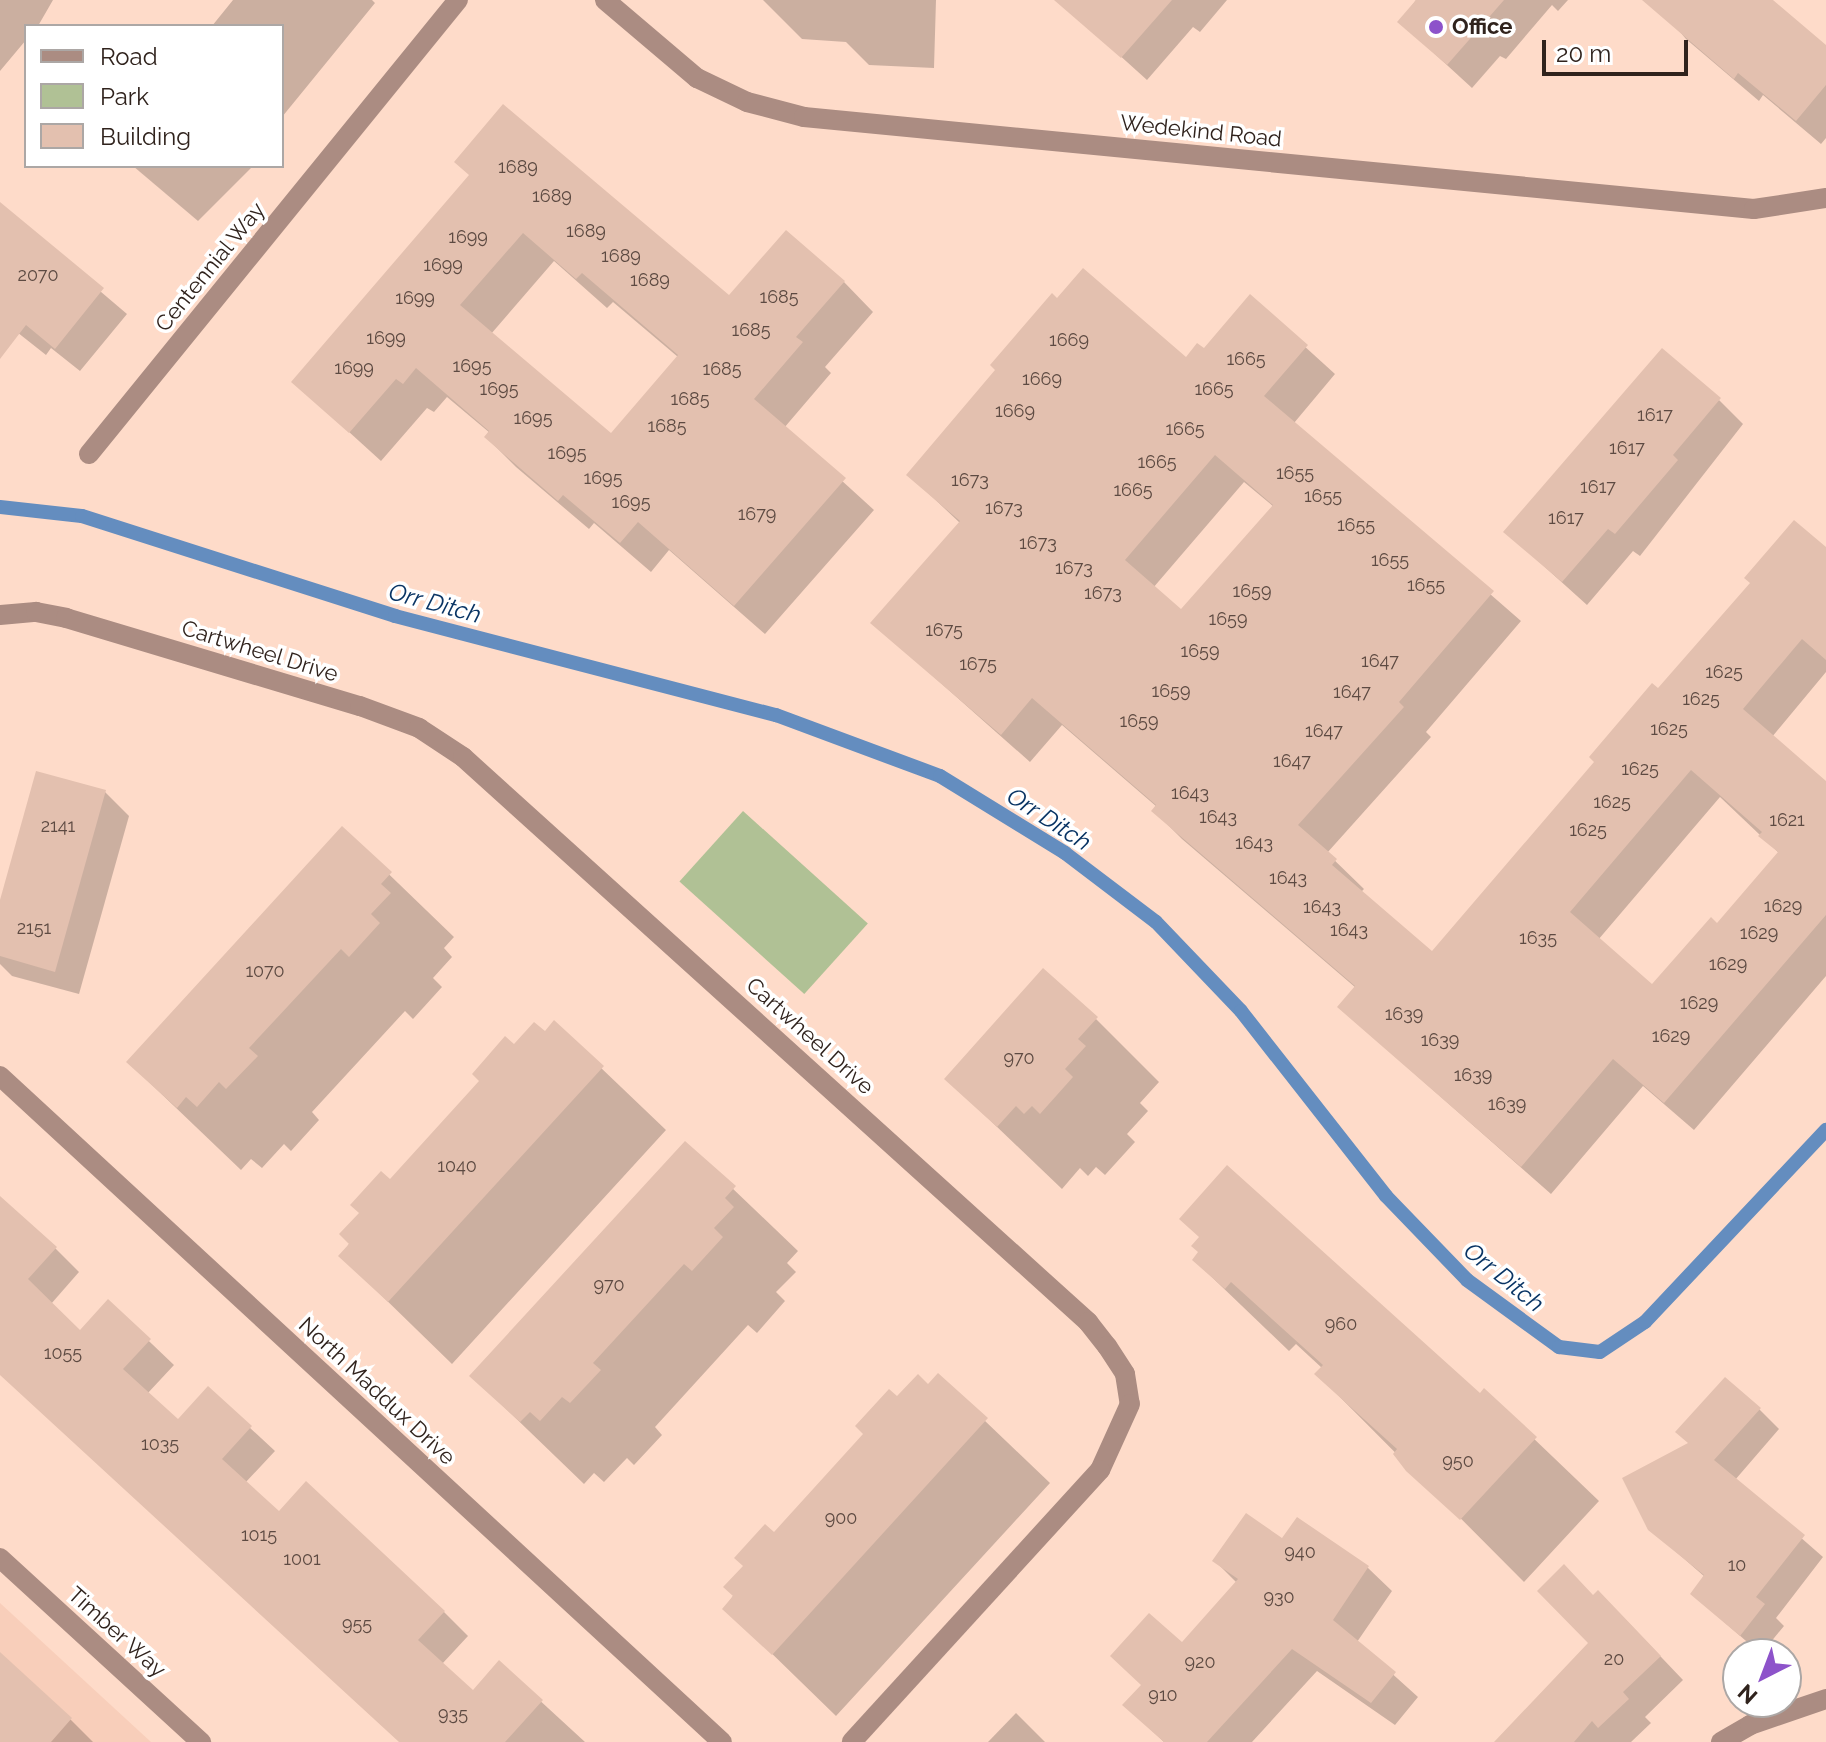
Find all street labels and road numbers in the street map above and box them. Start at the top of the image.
street label: Wedekind Road [1119,109,1283,153]
street label: Centennial Way [149,196,271,338]
street label: Cartwheel Drive [178,615,342,687]
street label: Cartwheel Drive [741,972,879,1100]
street label: North Maddux Drive [293,1312,461,1470]
street label: Timber Way [62,1581,172,1683]

